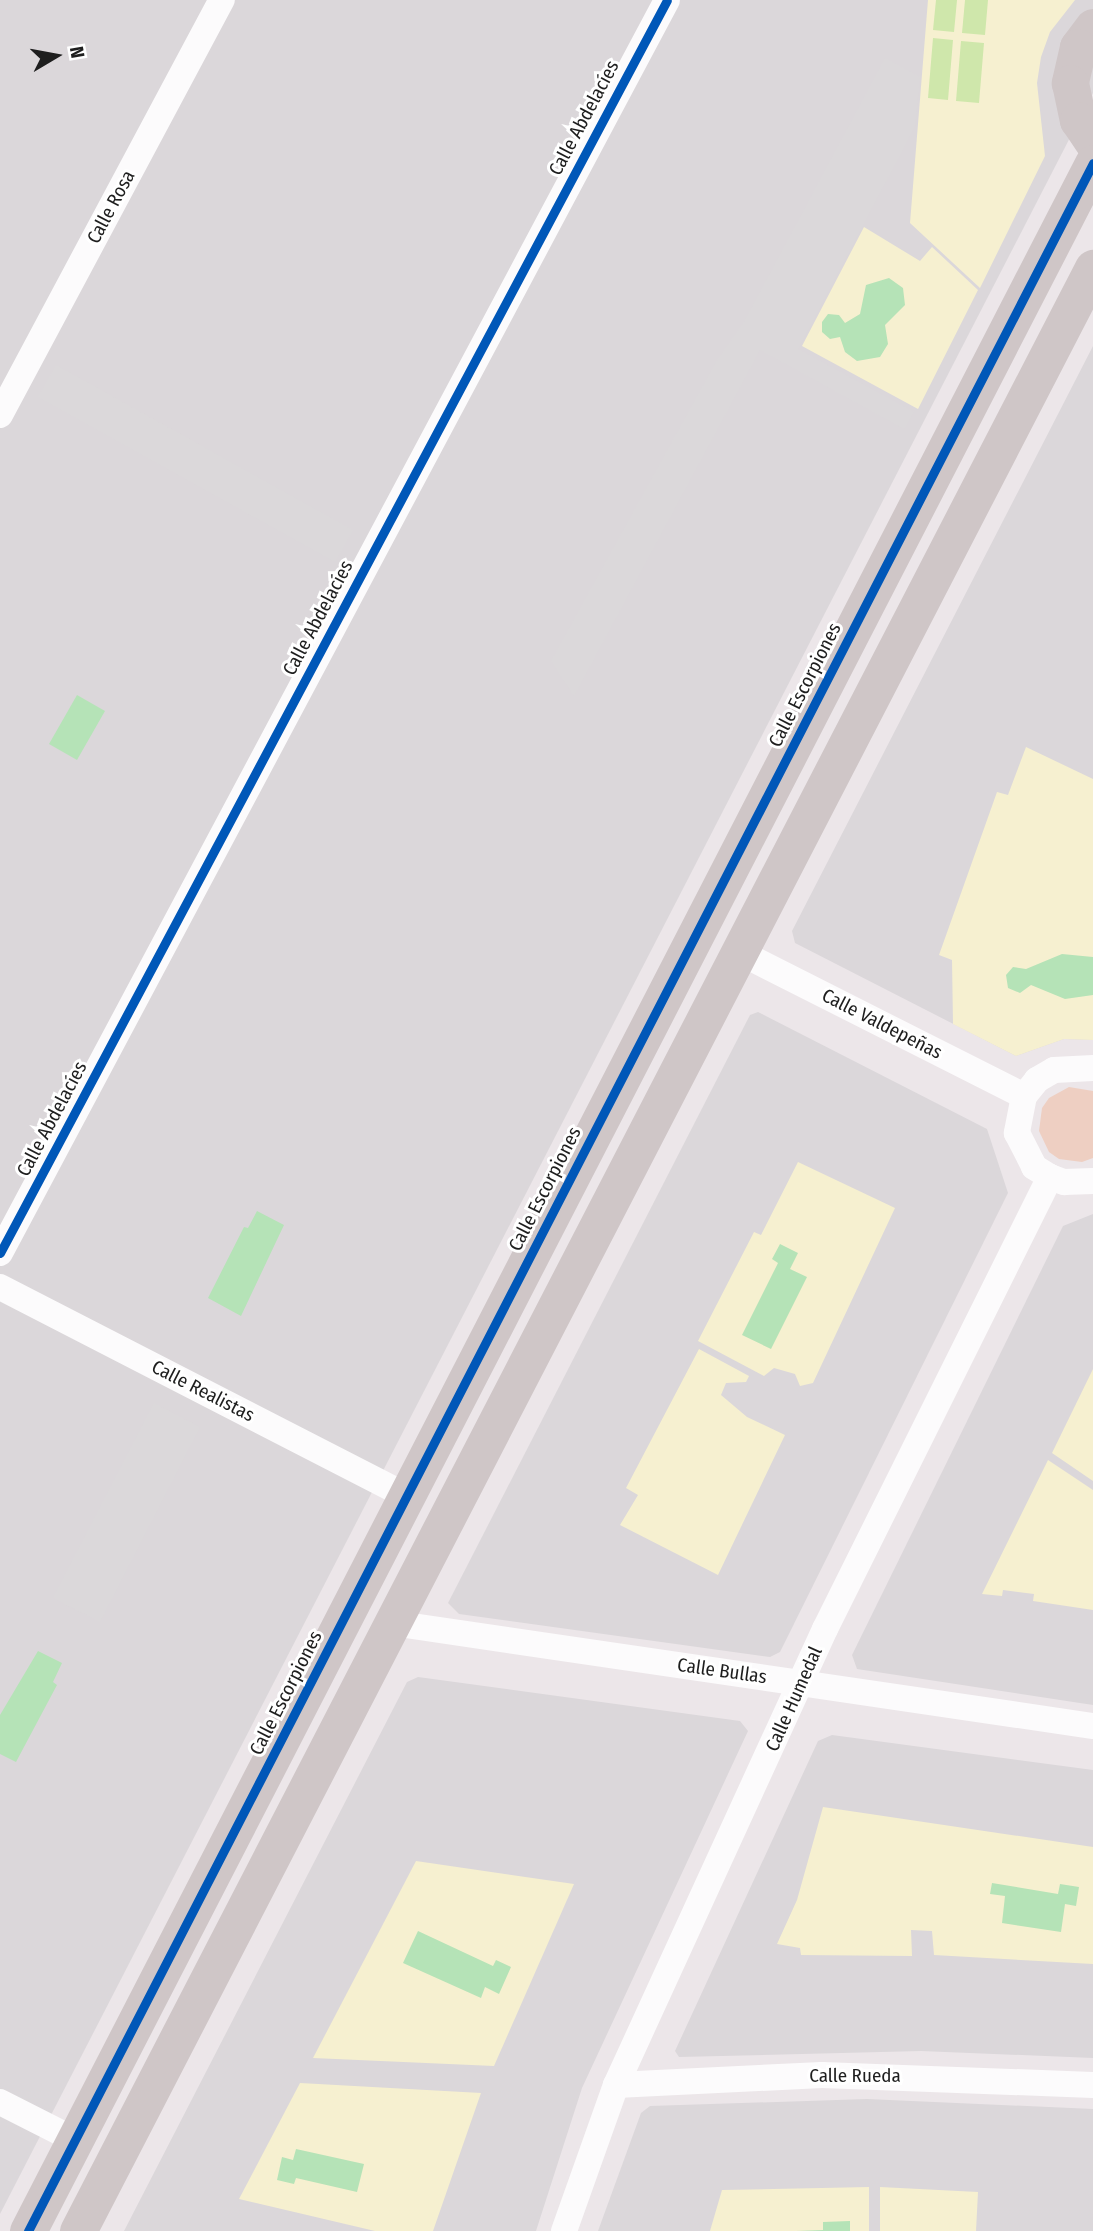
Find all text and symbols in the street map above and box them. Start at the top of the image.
north arrow [21,21,91,91]
text: N [65,45,89,60]
street label: Calle Abdelacíes [544,57,624,179]
street label: Calle Rosa [82,166,140,248]
street label: Calle Abdelacíes [278,557,358,679]
street label: Calle Escorpiones [764,619,846,751]
street label: Calle Valdepeñas [818,984,946,1064]
street label: Calle Abdelacíes [12,1058,92,1180]
street label: Calle Escorpiones [504,1123,586,1255]
street label: Calle Realistas [148,1355,258,1427]
street label: Calle Escorpiones [245,1627,327,1759]
street label: Calle Humedal [761,1643,827,1755]
street label: Calle Bullas [676,1653,768,1689]
street label: Calle Rueda [809,2065,901,2087]

